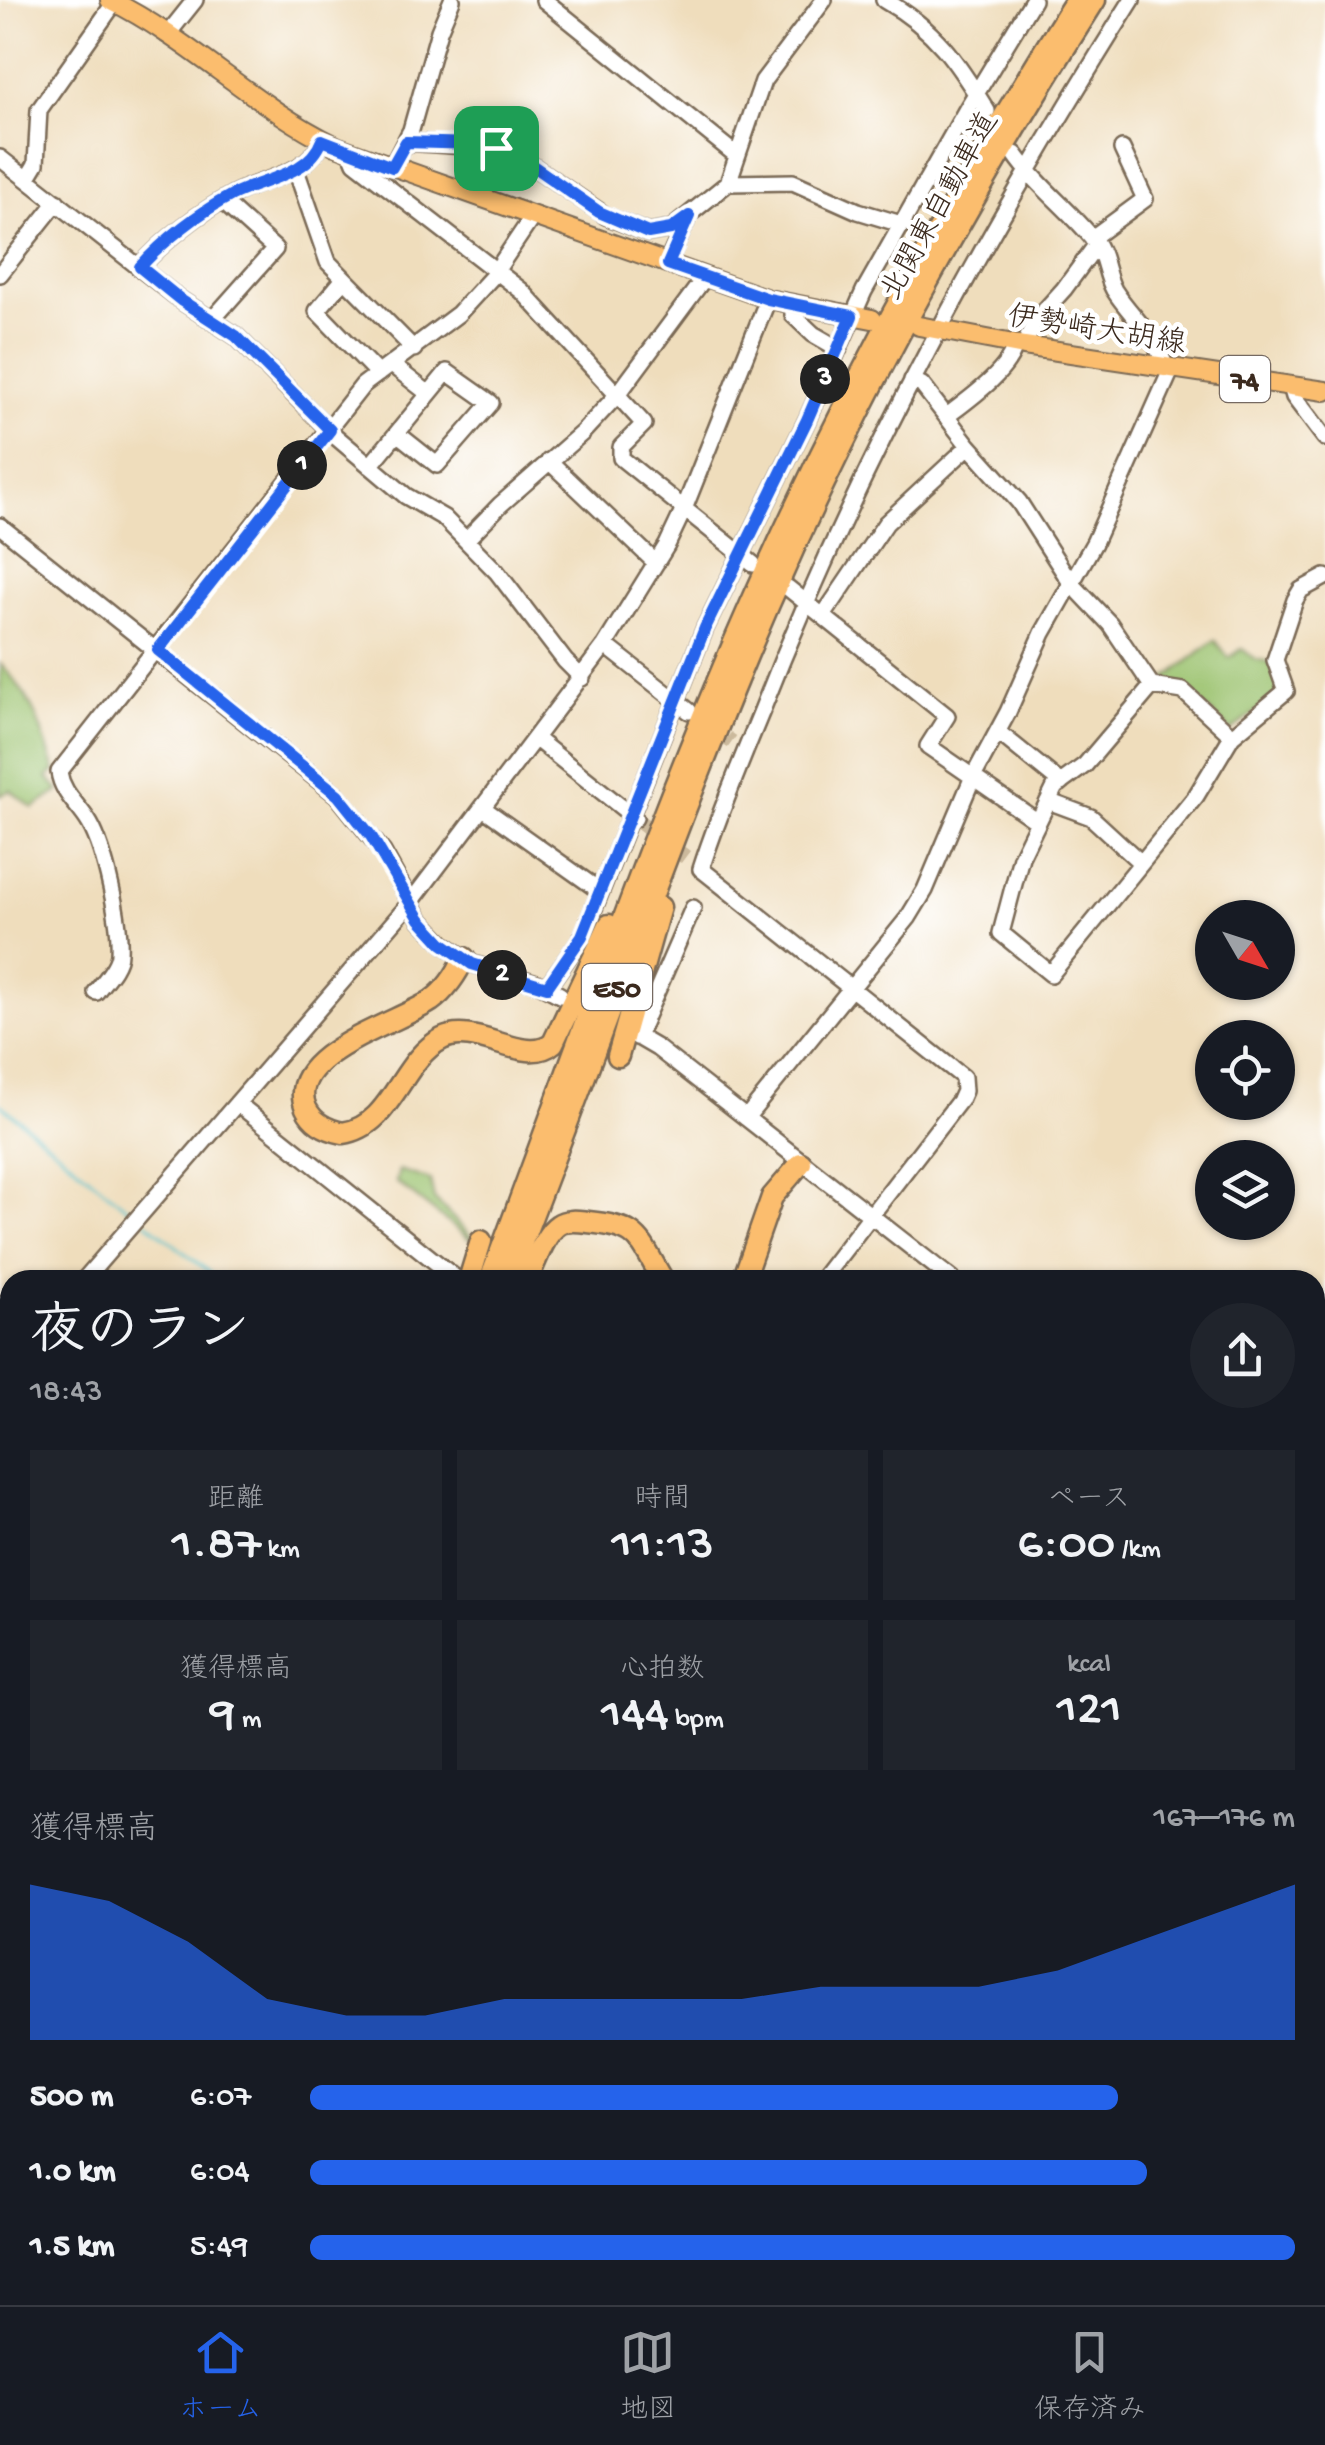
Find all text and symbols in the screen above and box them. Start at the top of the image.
pin [454,106,539,191]
street label: 北関東自動車道 [874,106,1008,308]
icon: arrive [469,121,524,176]
street label: 伊勢崎大胡線 [1005,299,1188,364]
pin: 3 [800,354,850,404]
road number: 74 [1220,356,1270,402]
text: 3 [818,362,832,395]
pin: 1 [277,440,327,490]
text: 1 [296,448,308,481]
north arrow [1195,900,1295,1000]
map controls [1195,900,1295,1240]
pin: 2 [477,950,527,1000]
text: 2 [495,958,509,991]
road number: E50 [582,964,652,1010]
button: locate [1195,1020,1295,1120]
button: layers [1195,1140,1295,1240]
button: share [1190,1303,1295,1408]
text: 夜のラン [30,1304,250,1368]
text: 18:43 [30,1374,102,1412]
text: 距離 [208,1484,264,1517]
text: 時間 [634,1484,691,1517]
text: ペース [1048,1484,1130,1517]
text: 1.87 [172,1517,261,1576]
text: 11:13 [611,1517,714,1576]
text: 6:00 [1017,1517,1115,1576]
text: km [261,1534,300,1567]
text: /km [1115,1534,1161,1567]
text: kcal [1067,1649,1111,1682]
text: 獲得標高 [180,1654,292,1687]
text: 心拍数 [620,1654,705,1687]
text: 121 [1057,1682,1122,1741]
text: 9 [210,1687,235,1746]
text: 144 [601,1687,669,1746]
text: m [235,1704,262,1737]
text: bpm [669,1704,724,1737]
text: 167–176 m [1154,1800,1295,1838]
text: 獲得標高 [30,1812,158,1850]
text: 500 m [30,2079,113,2117]
text: 6:07 [190,2079,251,2117]
text: 1.0 km [30,2154,116,2192]
text: 6:04 [190,2154,250,2192]
text: 1.5 km [30,2229,114,2267]
text: 5:49 [190,2229,248,2267]
tab: ホーム [179,2325,262,2428]
tab: 地図 [620,2325,676,2428]
tab: 保存済み [1034,2325,1146,2428]

